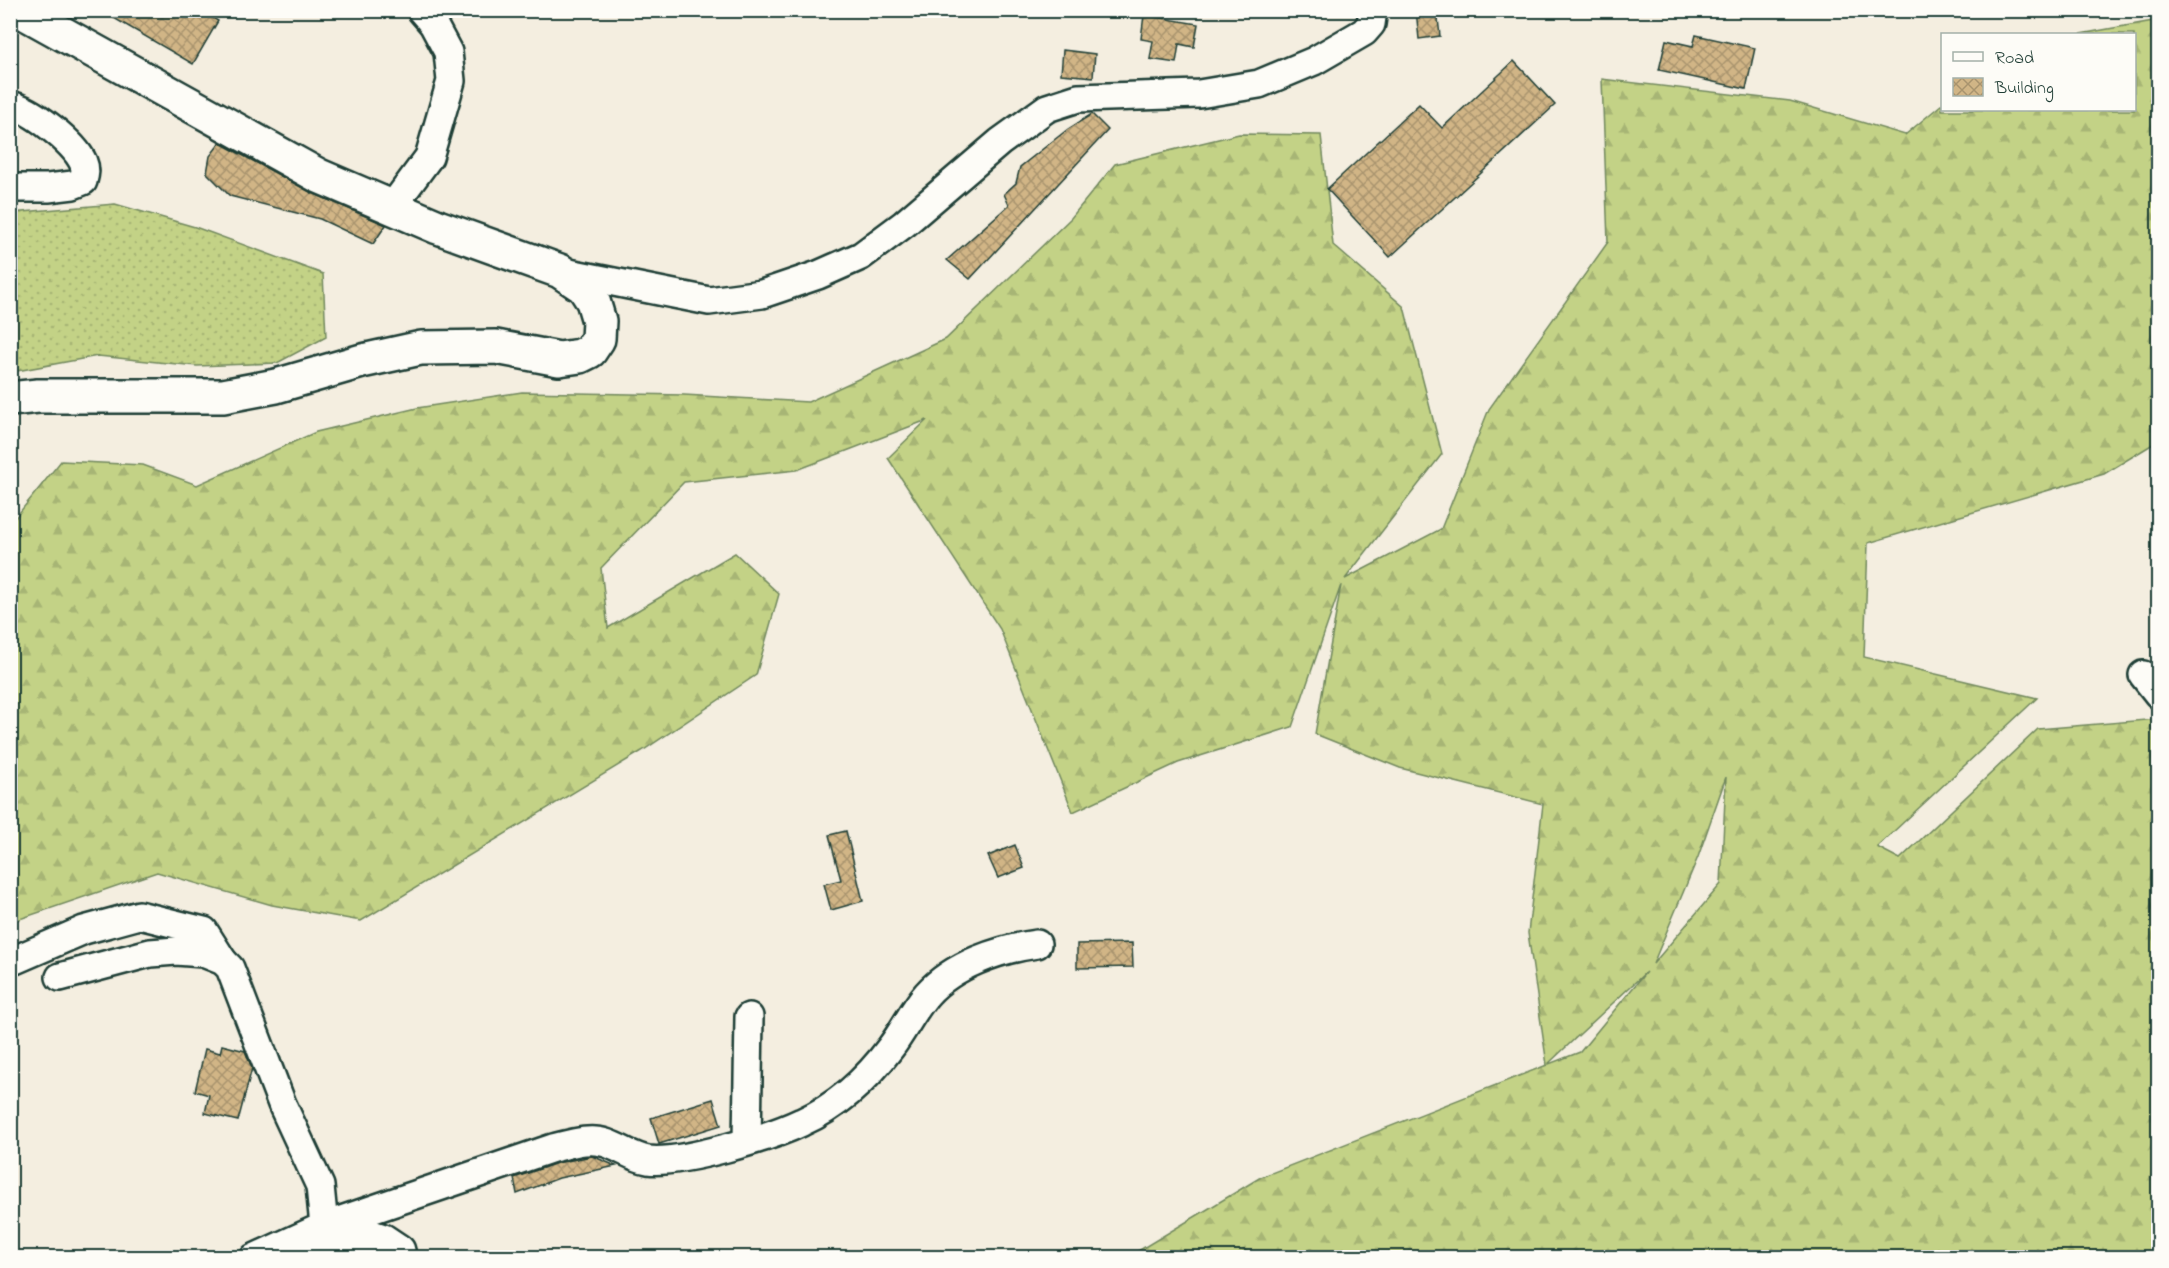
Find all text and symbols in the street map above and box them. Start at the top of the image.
legend [1941,33,2136,111]
text: Road [1995,46,2034,72]
text: Building [1994,76,2054,103]

